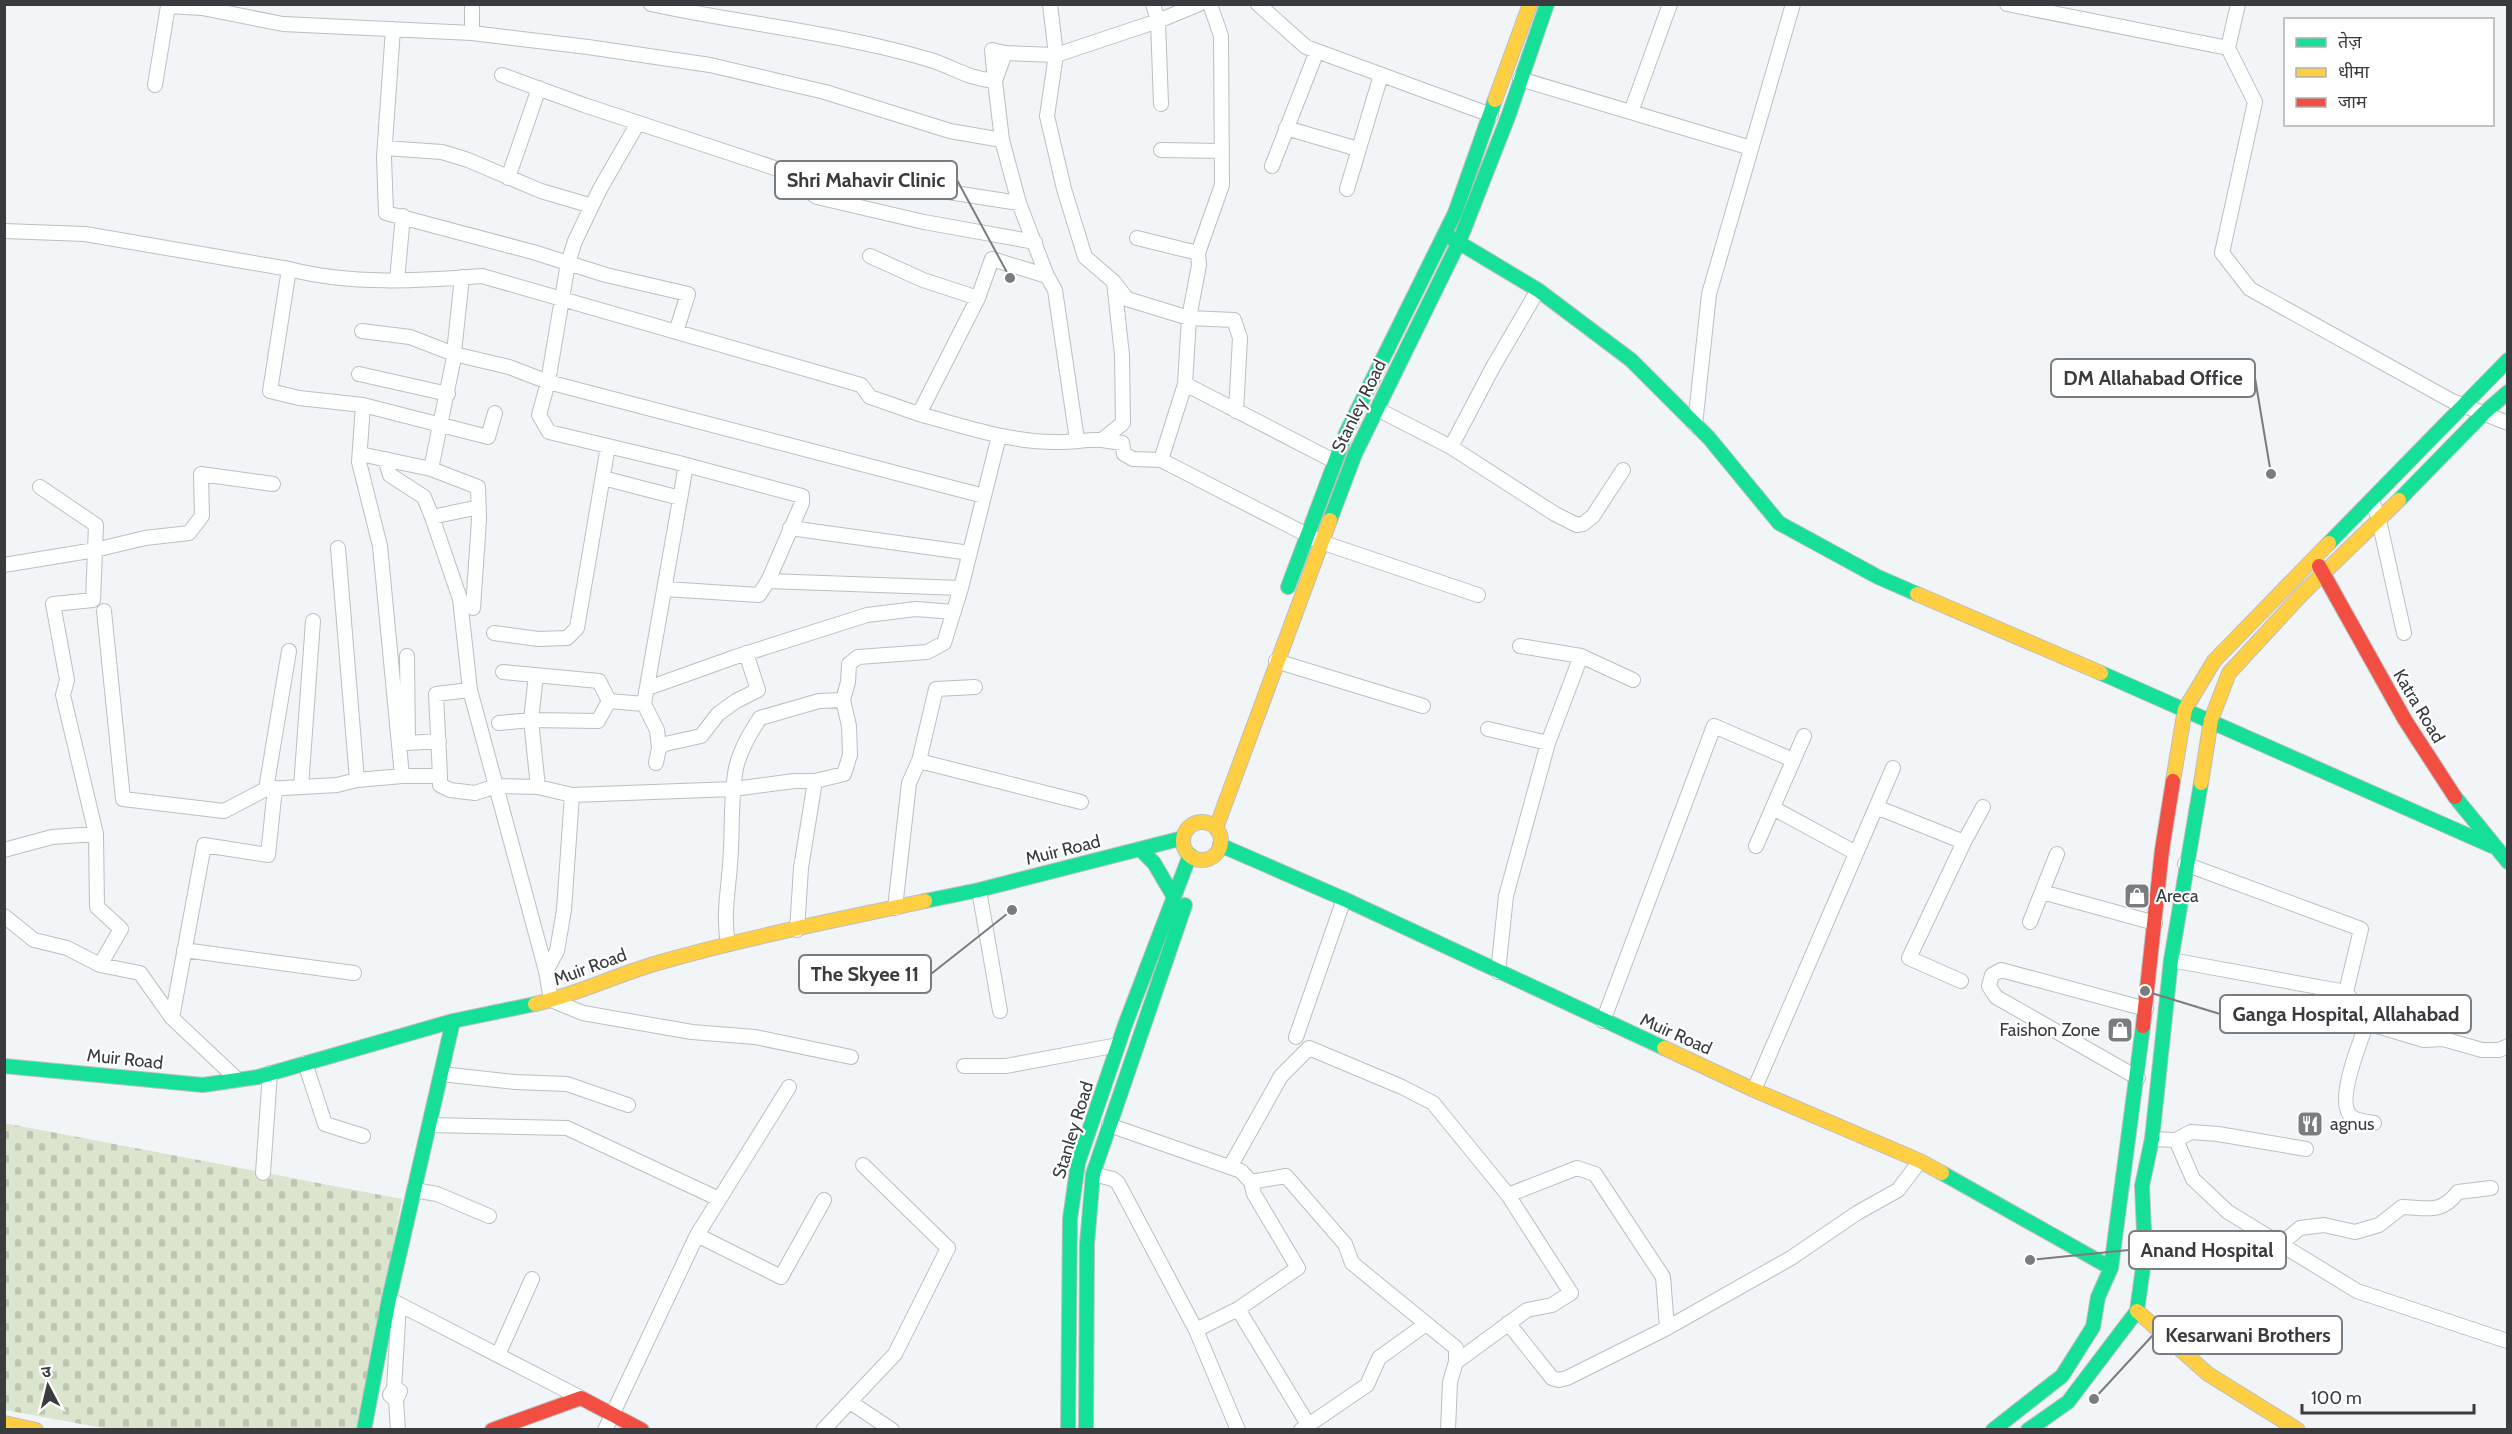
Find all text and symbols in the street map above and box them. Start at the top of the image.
legend [2284,18,2494,126]
text: तेज़ [2338,31,2362,53]
text: धीमा [2338,61,2369,83]
text: जाम [2338,91,2368,113]
callout: Shri Mahavir Clinic [775,161,957,199]
text: Shri Mahavir Clinic [787,168,945,192]
street label: Stanley Road [1327,356,1391,456]
callout: DM Allahabad Office [2051,359,2255,397]
text: DM Allahabad Office [2063,366,2243,390]
street label: Katra Road [2388,665,2450,747]
street label: Muir Road [1023,830,1103,870]
shop icon: Areca [2122,881,2152,911]
place label: Areca [2156,885,2199,907]
street label: Muir Road [550,944,630,990]
callout: The Skyee 11 [799,955,931,993]
text: The Skyee 11 [811,962,919,986]
callout: Ganga Hospital, Allahabad [2220,995,2471,1033]
text: Ganga Hospital, Allahabad [2233,1002,2460,1026]
street label: Muir Road [1637,1008,1715,1060]
shop icon: Faishon Zone [2105,1015,2135,1045]
place label: Faishon Zone [1999,1019,2100,1041]
street label: Muir Road [86,1044,164,1074]
street label: Stanley Road [1048,1079,1098,1181]
restaurant icon: agnus [2295,1109,2325,1139]
place label: agnus [2330,1113,2375,1135]
callout: Anand Hospital [2129,1231,2286,1269]
text: Anand Hospital [2141,1238,2273,1262]
callout: Kesarwani Brothers [2153,1316,2342,1354]
text: Kesarwani Brothers [2165,1323,2331,1347]
north arrow [18,1356,78,1416]
text: उ [40,1362,53,1382]
scale bar [2302,1377,2474,1415]
text: 100 m [2311,1387,2362,1409]

